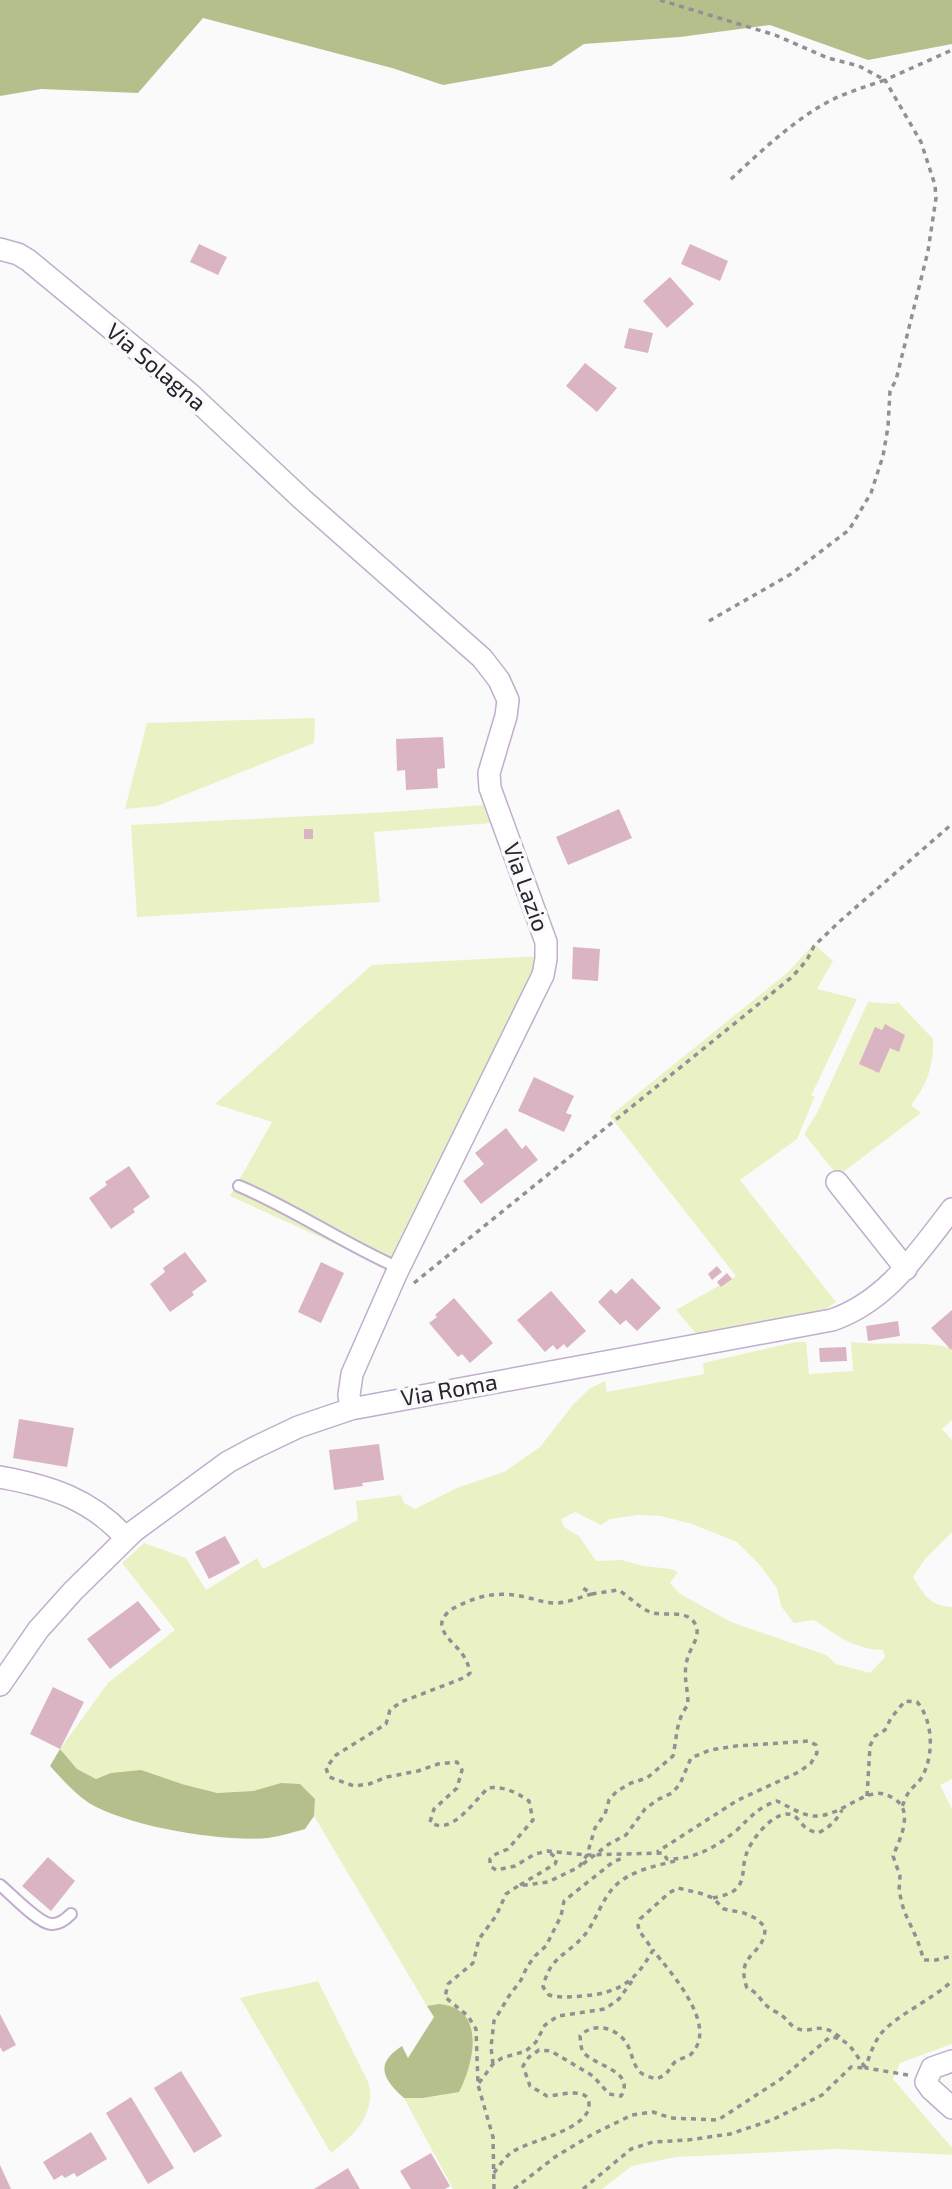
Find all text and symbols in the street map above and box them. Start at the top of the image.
street label: Via Solagna [101,316,212,416]
street label: Via Lazio [498,838,556,935]
street label: Via Roma [398,1367,499,1411]

